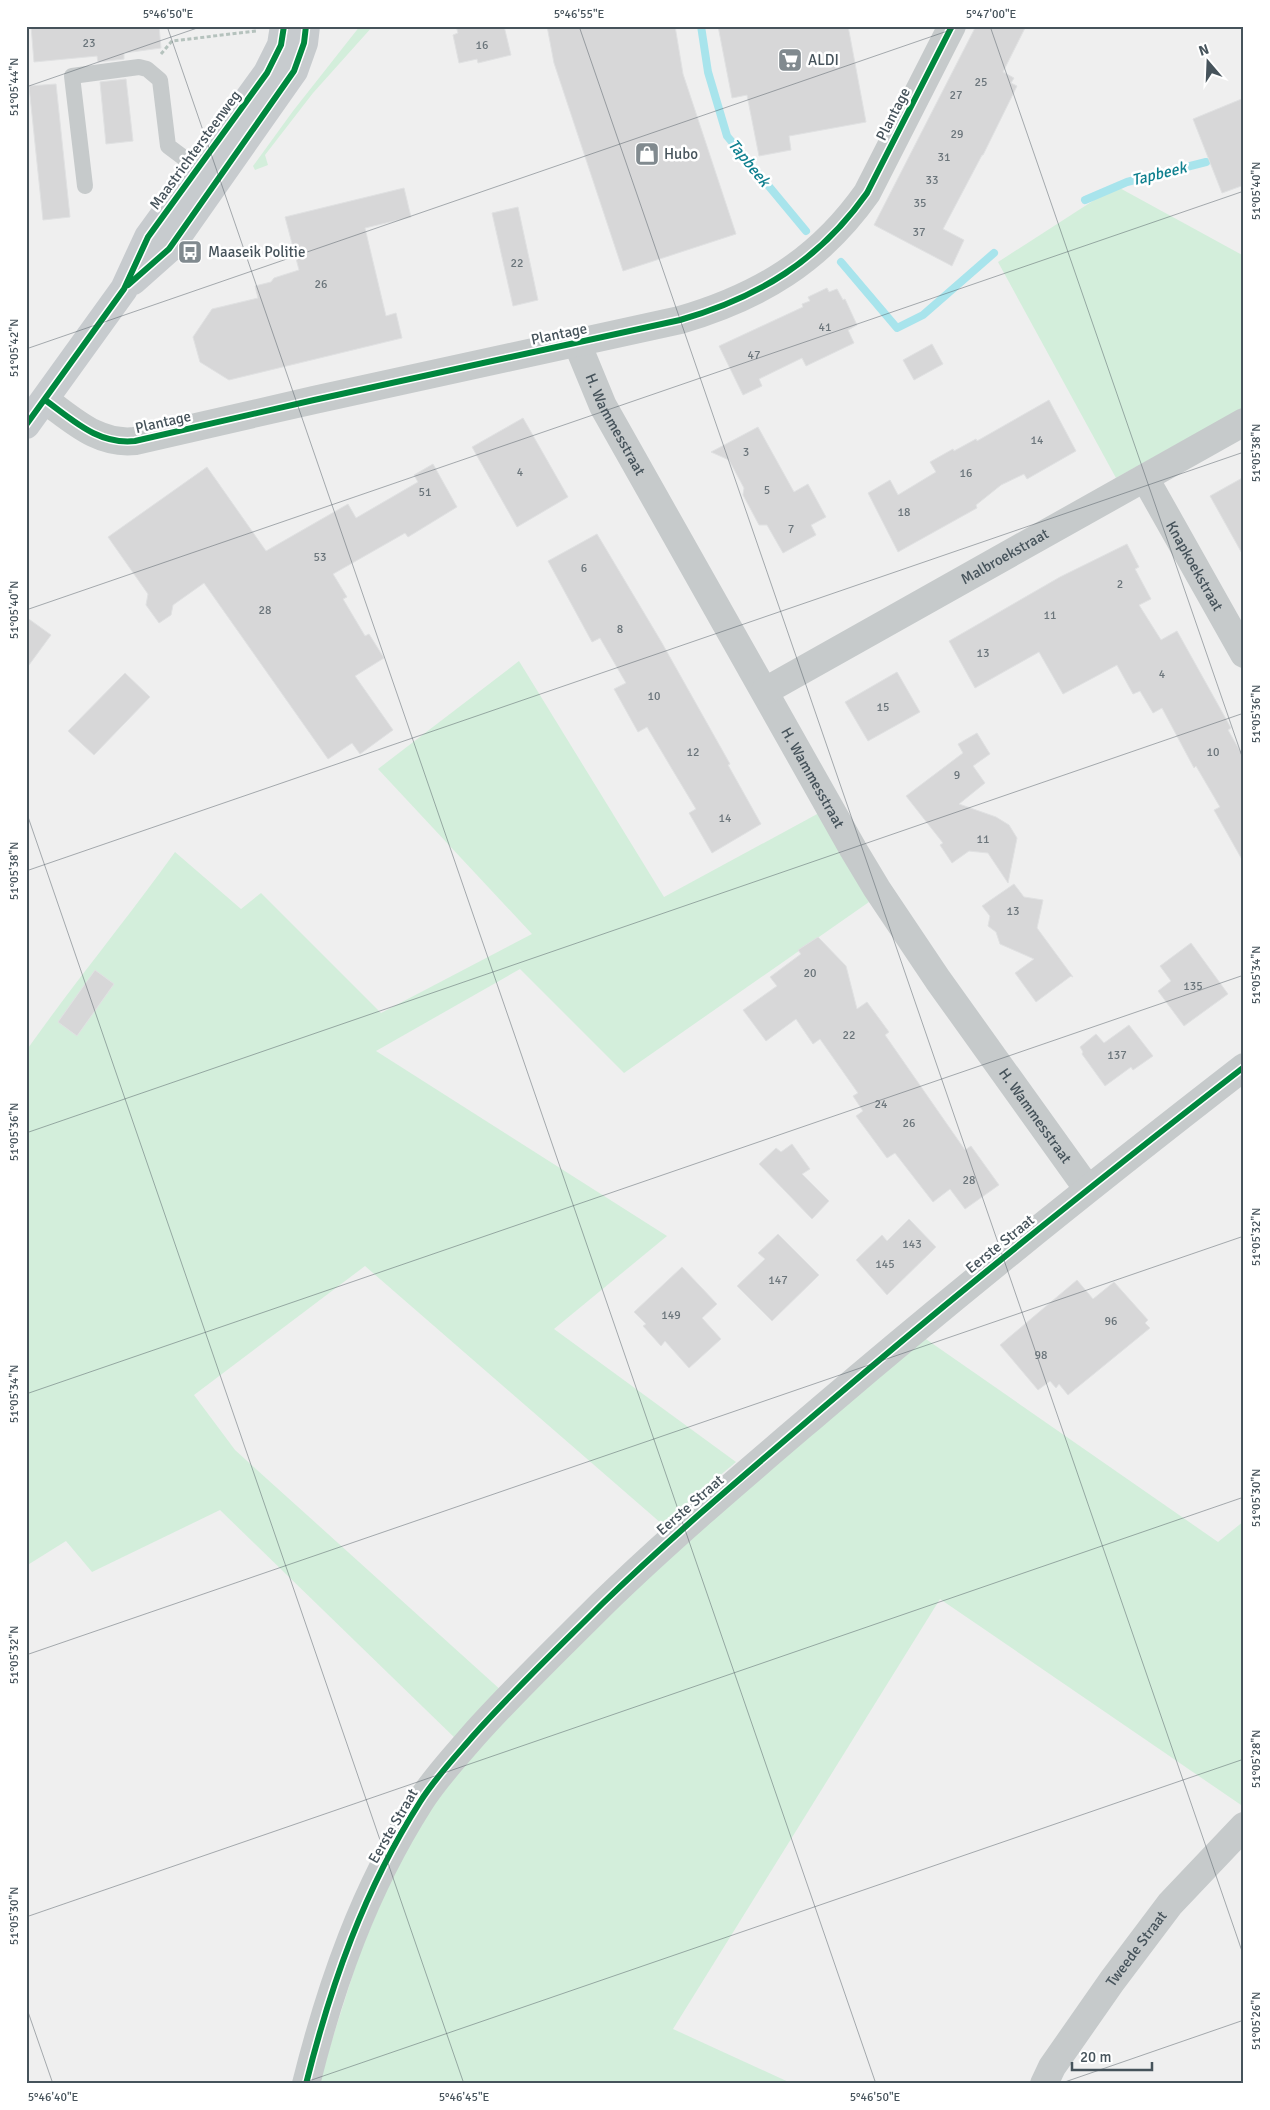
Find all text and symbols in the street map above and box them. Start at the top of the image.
text: 5°46'50"E [143,7,194,22]
text: 5°46'55"E [554,7,605,22]
text: 5°47'00"E [966,7,1017,22]
house number: 23 [83,36,95,51]
house number: 16 [476,38,488,53]
north arrow [1182,38,1232,88]
text: N [1197,41,1211,60]
supermarket icon: ALDI [777,47,803,73]
place label: ALDI [808,51,839,69]
text: 51°05'44"N [7,58,22,116]
house number: 25 [975,75,987,90]
street label: Plantage [872,85,914,143]
street label: Maastrichtersteenweg [146,87,244,213]
house number: 27 [950,88,962,103]
house number: 29 [951,127,963,142]
water label: Tapbeek [724,135,776,192]
shop icon: Hubo [634,141,660,167]
place label: Hubo [664,145,698,163]
house number: 31 [938,150,950,165]
water label: Tapbeek [1130,157,1190,190]
text: 51°05'40"N [1249,162,1264,220]
house number: 33 [926,173,938,188]
house number: 35 [914,196,926,211]
house number: 37 [913,225,925,240]
bus stop icon: Maaseik Politie [177,239,203,265]
place label: Maaseik Politie [208,243,305,261]
house number: 22 [511,256,523,271]
house number: 26 [315,277,327,292]
text: 51°05'42"N [7,319,22,377]
street label: Plantage [529,319,589,349]
house number: 41 [819,320,831,335]
house number: 47 [748,348,760,363]
street label: H. Wammesstraat [582,371,649,479]
street label: Plantage [133,407,193,437]
text: 51°05'38"N [1249,424,1264,482]
house number: 14 [1031,433,1044,448]
house number: 3 [743,445,749,460]
house number: 4 [517,465,524,480]
house number: 16 [960,466,972,481]
house number: 5 [764,483,770,498]
house number: 51 [419,485,431,500]
house number: 18 [898,505,910,520]
street label: Knapkoekstraat [1162,518,1227,614]
house number: 7 [788,522,794,537]
street label: Malbroekstraat [958,525,1052,588]
house number: 53 [314,550,326,565]
house number: 6 [581,561,587,576]
house number: 2 [1117,577,1123,592]
text: 51°05'40"N [7,581,22,639]
house number: 28 [259,603,271,618]
house number: 11 [1044,608,1056,623]
house number: 8 [617,622,623,637]
house number: 13 [977,646,989,661]
house number: 4 [1159,667,1166,682]
text: 51°05'36"N [1249,685,1264,743]
house number: 10 [648,689,660,704]
house number: 15 [877,700,889,715]
street label: H. Wammesstraat [777,724,848,831]
house number: 12 [687,745,699,760]
house number: 10 [1207,745,1219,760]
house number: 9 [954,768,960,783]
house number: 14 [719,811,732,826]
house number: 11 [977,832,989,847]
text: 51°05'38"N [7,842,22,900]
house number: 13 [1007,904,1019,919]
text: 51°05'34"N [1249,946,1264,1004]
house number: 20 [804,966,816,981]
house number: 135 [1183,979,1203,994]
house number: 22 [843,1028,855,1043]
house number: 137 [1107,1048,1127,1063]
street label: H. Wammesstraat [995,1065,1075,1167]
house number: 24 [875,1097,888,1112]
text: 51°05'36"N [7,1103,22,1161]
house number: 26 [903,1116,915,1131]
house number: 28 [963,1173,975,1188]
text: 51°05'32"N [1249,1208,1264,1266]
street label: Eerste Straat [962,1211,1038,1277]
house number: 143 [902,1237,922,1252]
house number: 145 [875,1257,895,1272]
house number: 147 [768,1273,788,1288]
house number: 149 [661,1308,681,1323]
house number: 96 [1105,1314,1117,1329]
house number: 98 [1035,1348,1047,1363]
text: 51°05'34"N [7,1365,22,1423]
text: 51°05'30"N [1249,1469,1264,1527]
street label: Eerste Straat [653,1471,727,1539]
text: 51°05'32"N [7,1626,22,1684]
text: 51°05'28"N [1249,1730,1264,1788]
street label: Eerste Straat [364,1786,422,1866]
text: 51°05'30"N [7,1887,22,1945]
street label: Tweede Straat [1102,1907,1171,1990]
text: 51°05'26"N [1249,1992,1264,2050]
scale bar [1072,2040,1152,2072]
text: 20 m [1080,2048,1111,2066]
text: 5°46'40"E [28,2090,79,2105]
text: 5°46'45"E [439,2090,490,2105]
text: 5°46'50"E [850,2090,901,2105]

